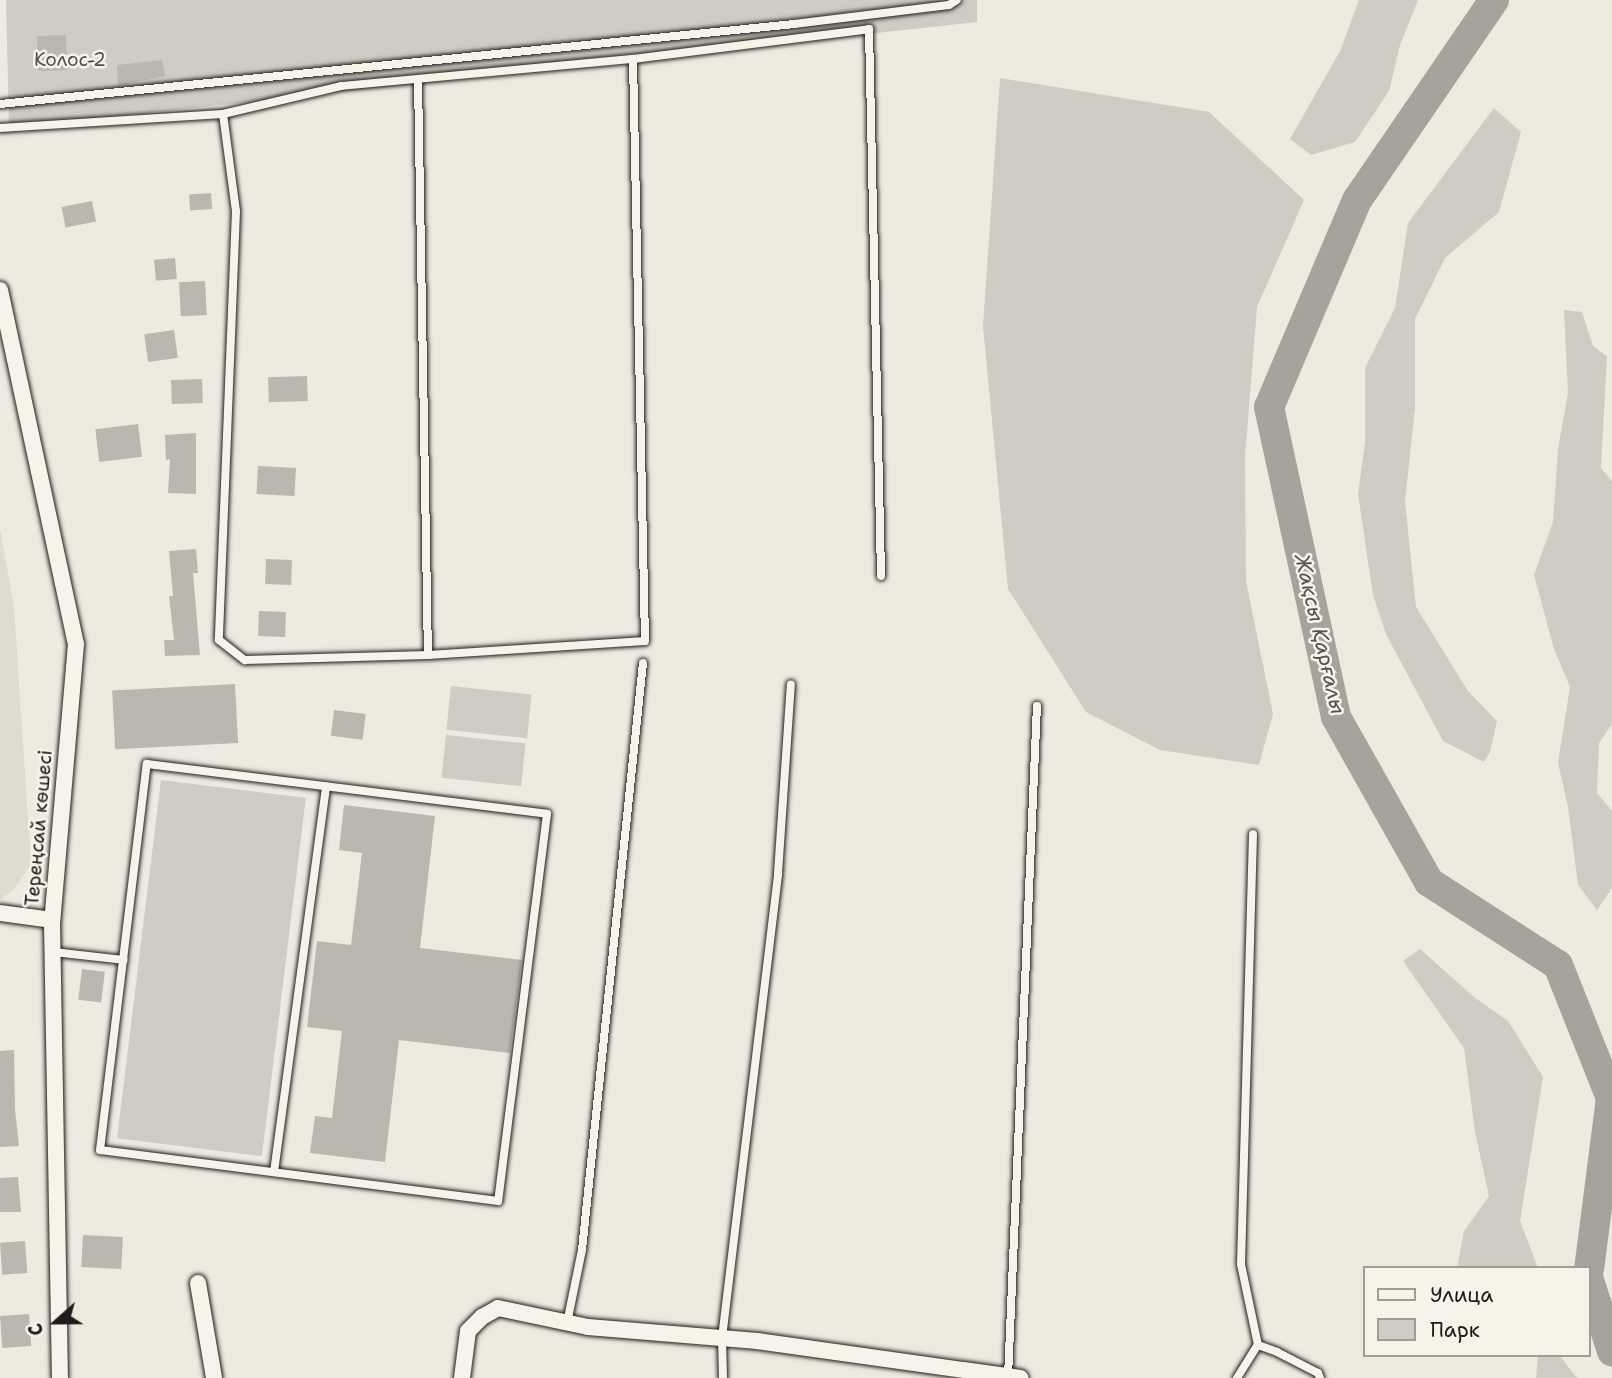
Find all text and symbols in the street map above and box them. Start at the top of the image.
park label: Колос-2 [34,49,106,71]
water label: Жақсы Қарғалы [1289,551,1351,717]
street label: Тереңсай көшесі [21,749,57,907]
legend [1364,1266,1591,1357]
text: Улица [1430,1281,1493,1309]
north arrow [21,1287,91,1357]
text: Парк [1430,1316,1480,1344]
text: С [22,1320,50,1340]

